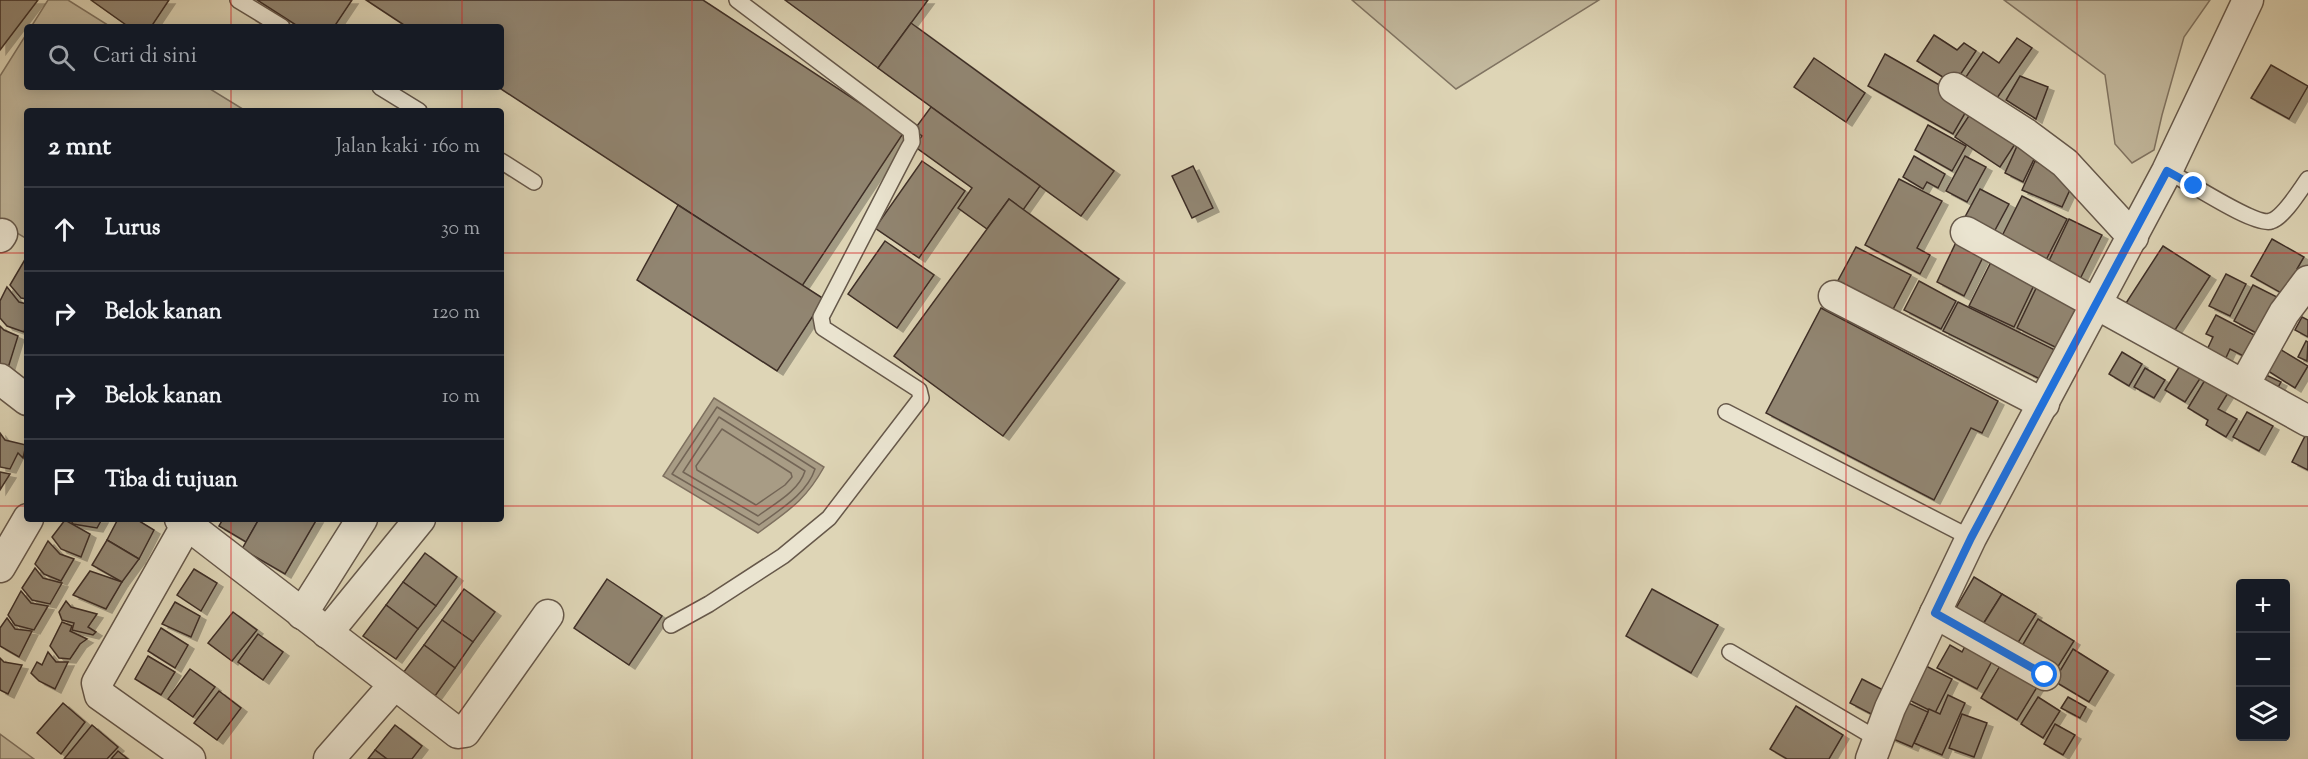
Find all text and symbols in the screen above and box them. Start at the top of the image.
search box [24,24,504,90]
icon: search [45,41,78,74]
text: Cari di sini [93,41,197,73]
text: 2 mnt [48,129,111,166]
text: Jalan kaki · 160 m [336,133,480,162]
route end [2180,172,2206,198]
icon: ahead [48,213,81,246]
text: Lurus [105,213,161,245]
text: 30 m [441,215,480,244]
icon: right [48,297,81,330]
text: Belok kanan [105,297,222,329]
text: 120 m [432,299,480,328]
icon: right [48,381,81,414]
text: Belok kanan [105,381,222,413]
text: 10 m [442,383,480,412]
icon: arrive [48,465,81,498]
text: Tiba di tujuan [105,465,238,497]
map controls [2236,579,2290,741]
button: + [2236,579,2290,633]
button: − [2236,633,2290,687]
route start [2031,661,2057,687]
button: layers [2236,687,2290,741]

